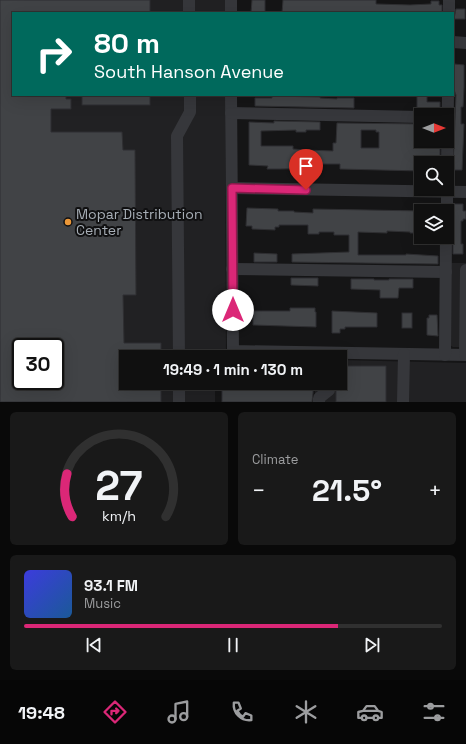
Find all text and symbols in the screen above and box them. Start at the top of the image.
text: 80 m [94,25,160,61]
icon: right [28,28,80,80]
text: South Hanson Avenue [94,60,284,83]
north arrow [414,108,454,148]
map controls [414,108,454,244]
pin [289,149,323,190]
icon: arrive [295,155,317,177]
button: search [414,156,454,196]
button: layers [414,204,454,244]
place label: Mopar Distribution Center [76,205,202,239]
marker: Mopar Distribution Center [63,217,73,227]
position arrow [212,289,254,331]
speed limit sign: 30 [12,338,64,390]
text: 19:49 · 1 min · 130 m [163,360,303,379]
text: Climate [252,451,298,468]
text: 27 [95,458,143,511]
text: 21.5° [312,471,382,510]
text: − [252,476,266,504]
text: + [428,476,442,504]
text: km/h [102,506,136,524]
text: 93.1 FM [84,576,138,595]
text: Music [84,595,121,612]
icon: previous [83,634,105,656]
icon: pause [222,634,244,656]
icon: next [361,634,383,656]
icon: directions [101,698,129,726]
icon: music [165,698,193,726]
icon: phone [228,698,256,726]
icon: climate [292,698,320,726]
icon: car [356,698,384,726]
icon: filters [420,698,448,726]
text: 19:48 [18,701,65,724]

